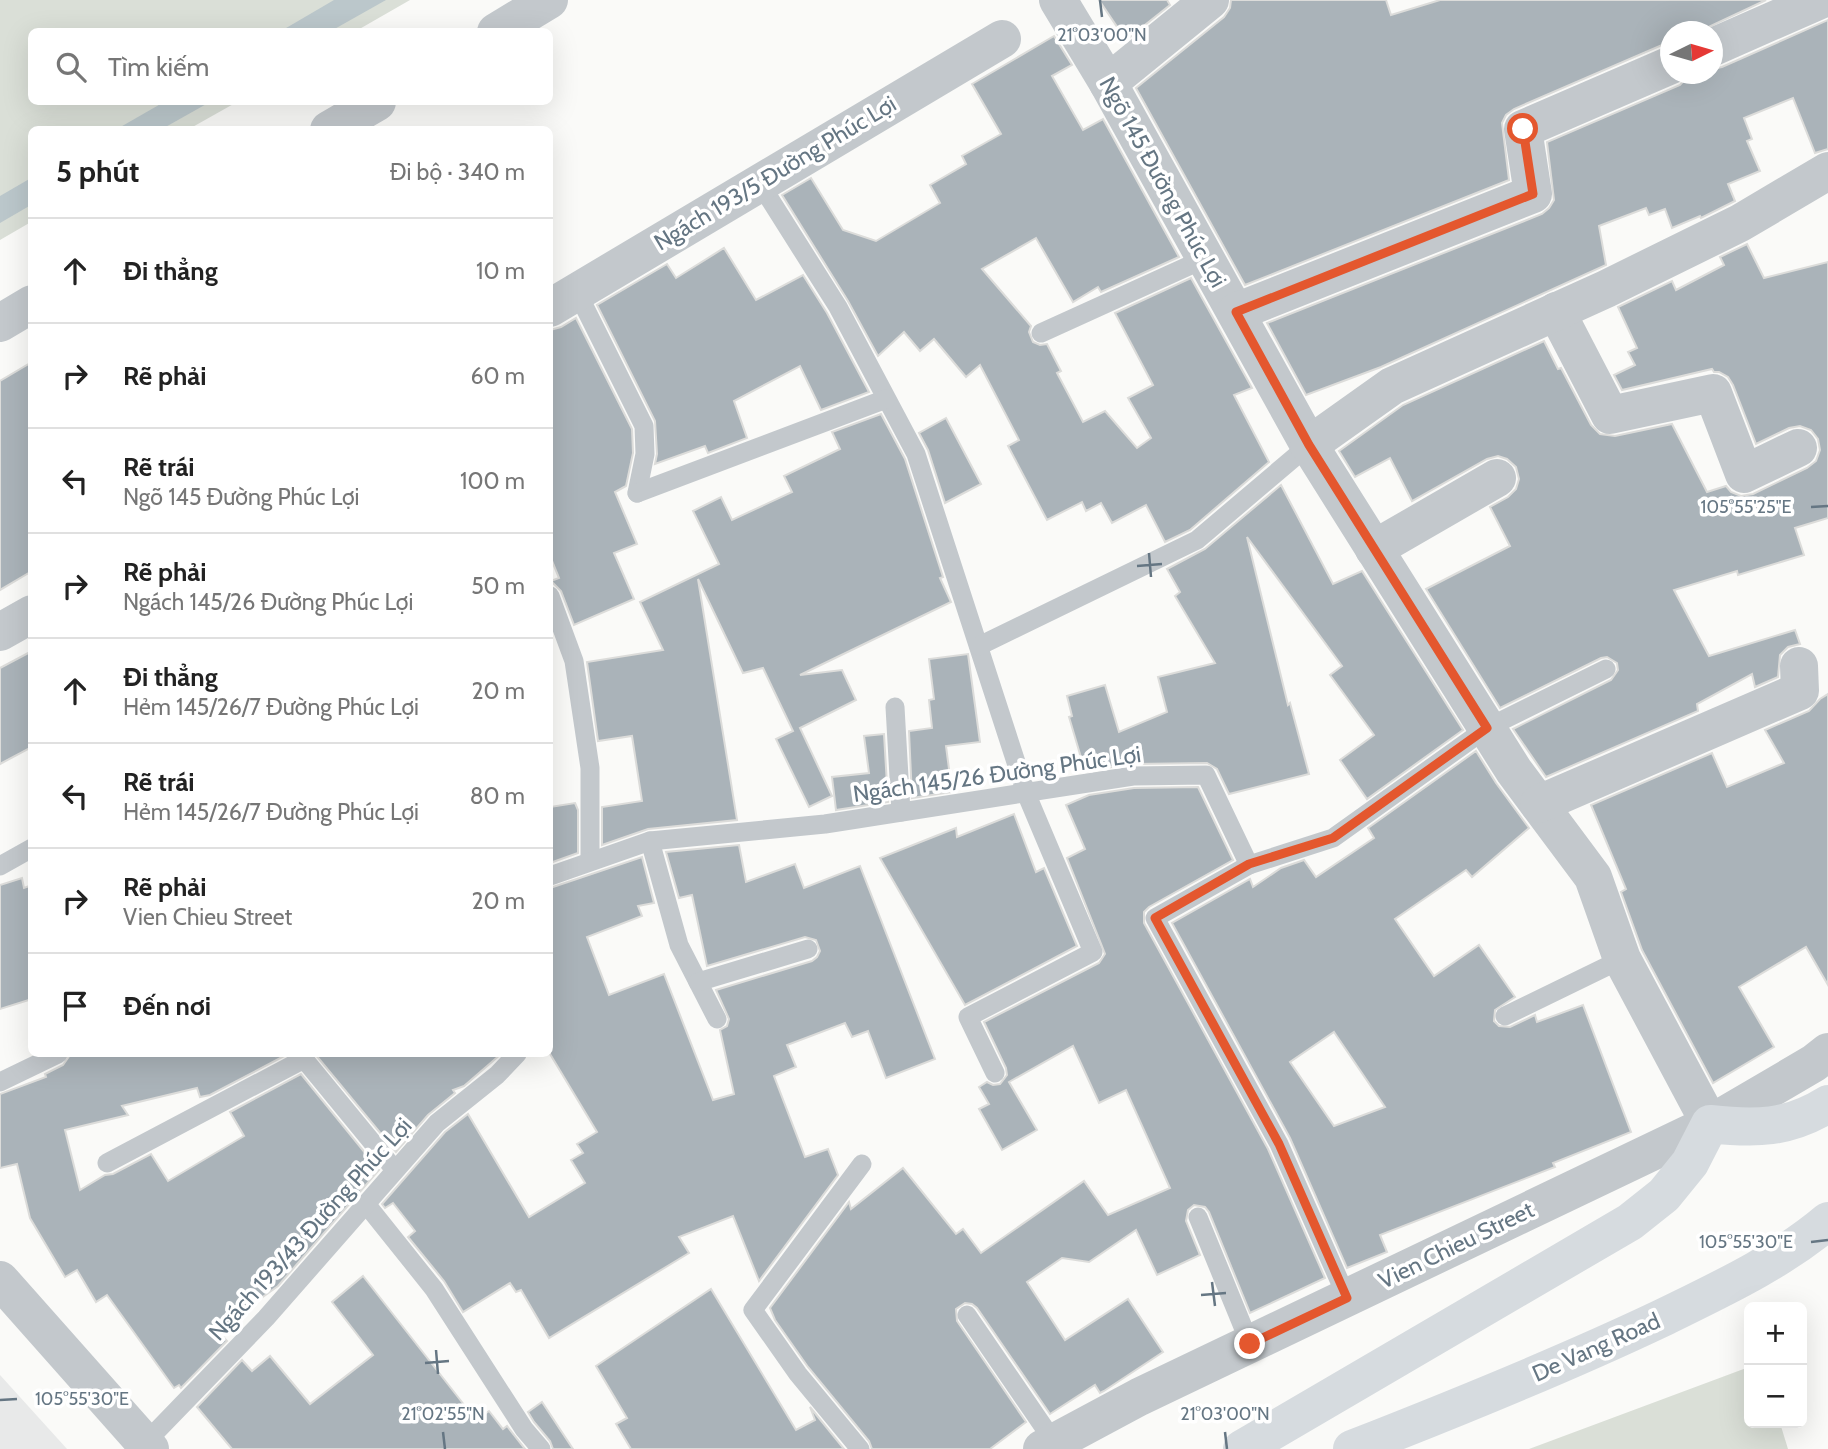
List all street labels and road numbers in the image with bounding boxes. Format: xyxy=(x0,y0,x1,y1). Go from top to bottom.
street label: Ngõ 145 Đường Phúc Lợi xyxy=(1093,72,1233,292)
street label: Ngách 193/5 Đường Phúc Lợi xyxy=(649,90,901,256)
street label: Ngách 145/26 Đường Phúc Lợi xyxy=(851,740,1143,808)
street label: Ngách 193/43 Đường Phúc Lợi xyxy=(203,1112,417,1346)
street label: Vien Chieu Street xyxy=(1374,1195,1538,1295)
street label: De Vang Road xyxy=(1528,1306,1664,1388)

